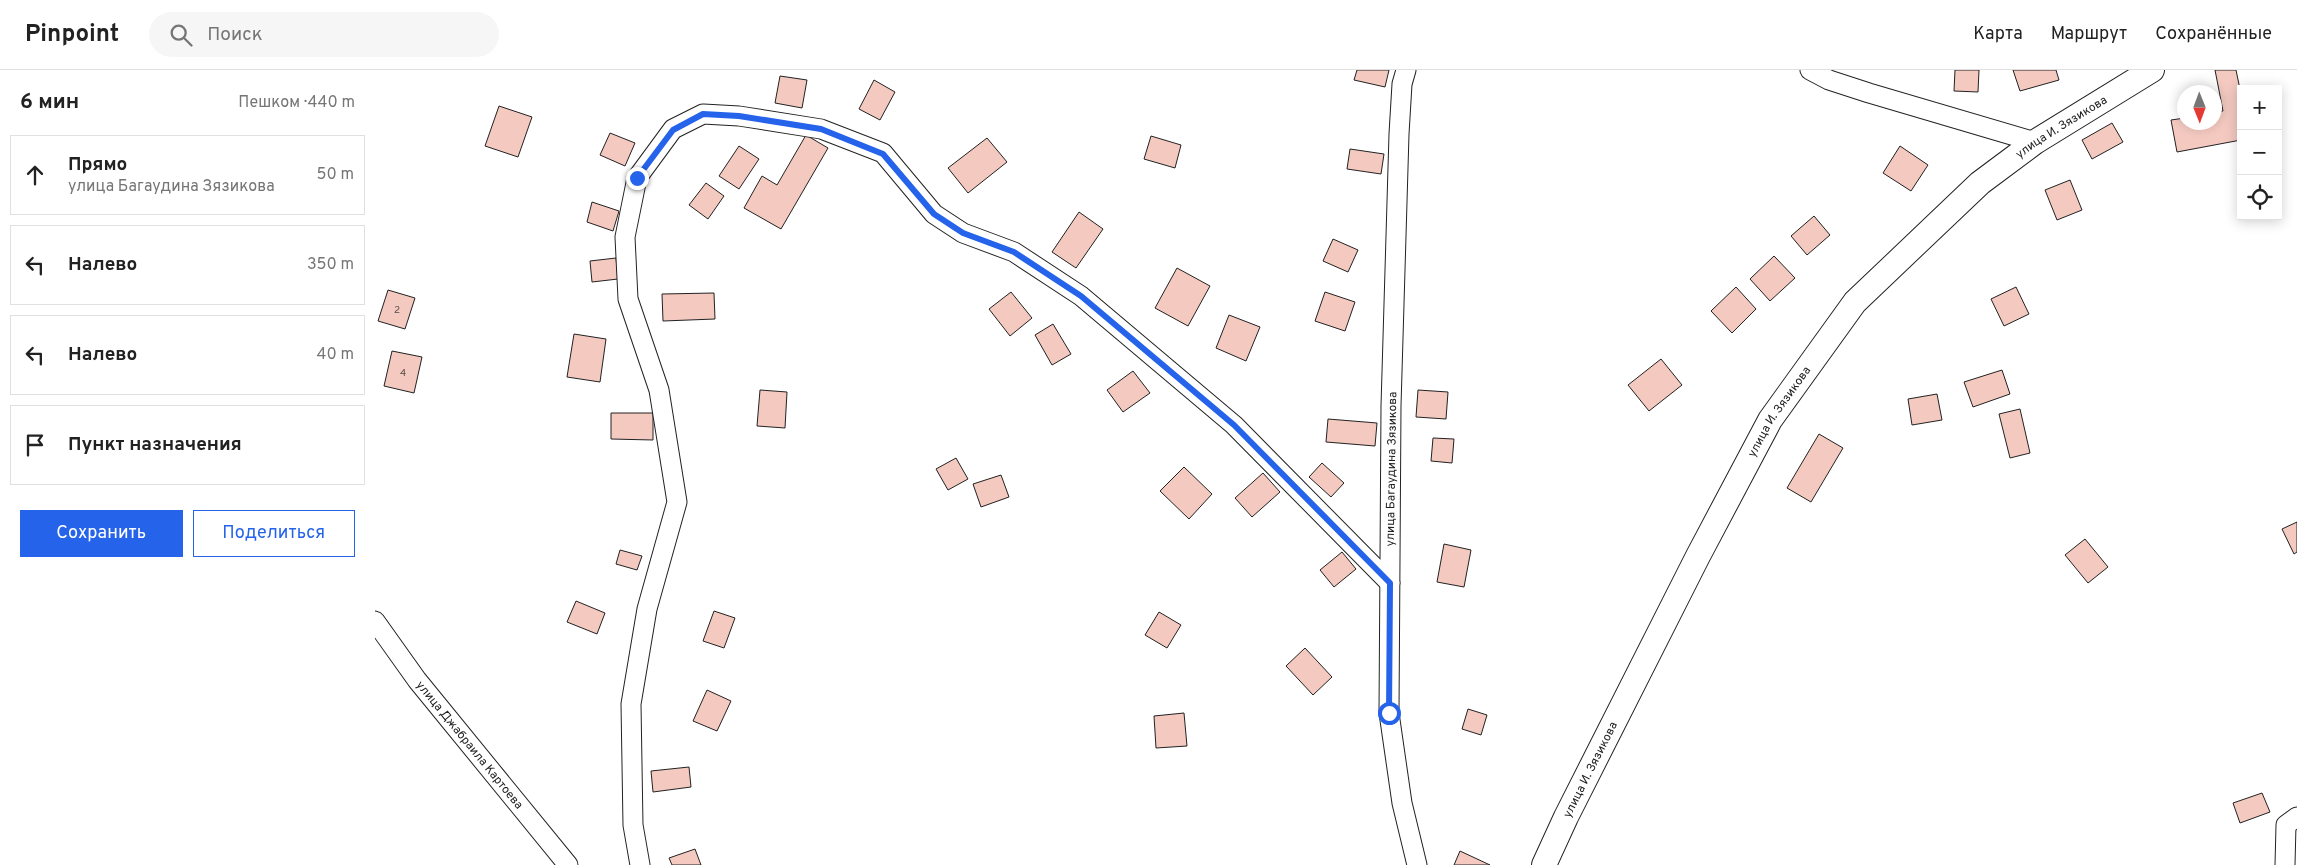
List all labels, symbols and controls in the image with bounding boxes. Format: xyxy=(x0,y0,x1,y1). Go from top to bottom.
search box xyxy=(149,12,499,57)
text: Pinpoint xyxy=(25,20,119,50)
icon: search xyxy=(167,21,195,49)
text: Поиск xyxy=(207,23,263,47)
text: Карта xyxy=(1973,23,2023,46)
text: Маршрут xyxy=(2051,23,2127,46)
text: Сохранённые xyxy=(2155,23,2272,46)
north arrow xyxy=(2177,85,2222,130)
map controls xyxy=(2237,85,2282,220)
button: + xyxy=(2237,85,2282,130)
text: 6 мин xyxy=(20,89,79,116)
text: Пешком · 440 m xyxy=(238,93,355,113)
street label: улица И. Зязикова xyxy=(2013,93,2110,163)
button: − xyxy=(2237,130,2282,175)
text: Прямо xyxy=(68,153,127,177)
icon: ahead xyxy=(21,161,49,189)
text: 50 m xyxy=(317,165,354,185)
route end xyxy=(626,167,649,190)
button: locate xyxy=(2237,175,2282,220)
text: улица Багаудина Зязикова xyxy=(68,177,275,197)
icon: left xyxy=(21,251,49,279)
text: Налево xyxy=(68,253,137,277)
text: 350 m xyxy=(307,255,354,275)
house number: 2 xyxy=(394,304,400,317)
icon: left xyxy=(21,341,49,369)
text: Налево xyxy=(68,343,137,367)
text: 40 m xyxy=(316,345,354,365)
street label: улица И. Зязикова xyxy=(1745,363,1815,460)
house number: 4 xyxy=(400,367,406,380)
street label: улица Багаудина Зязикова xyxy=(1383,391,1401,547)
icon: arrive xyxy=(21,431,49,459)
text: Пункт назначения xyxy=(68,433,242,457)
button: Сохранить xyxy=(20,510,183,557)
button: Поделиться xyxy=(193,510,355,557)
street label: улица Джабраила Картоева xyxy=(412,678,526,813)
route start xyxy=(1378,702,1401,725)
street label: улица И. Зязикова xyxy=(1560,719,1622,821)

